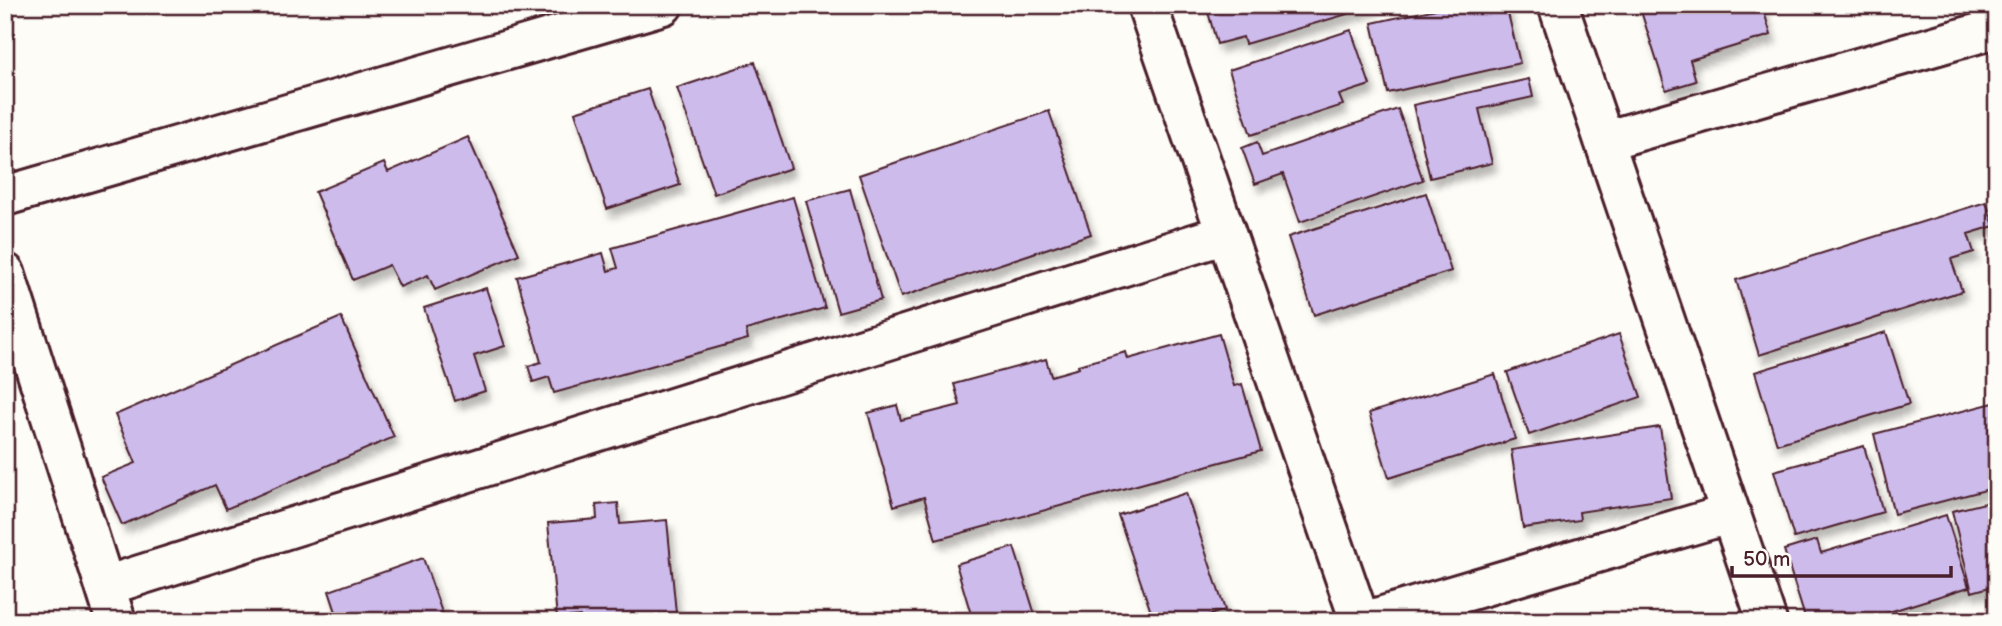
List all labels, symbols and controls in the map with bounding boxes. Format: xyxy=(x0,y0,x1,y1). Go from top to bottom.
scale bar xyxy=(1732,535,1951,579)
text: 50 m xyxy=(1743,547,1790,572)

